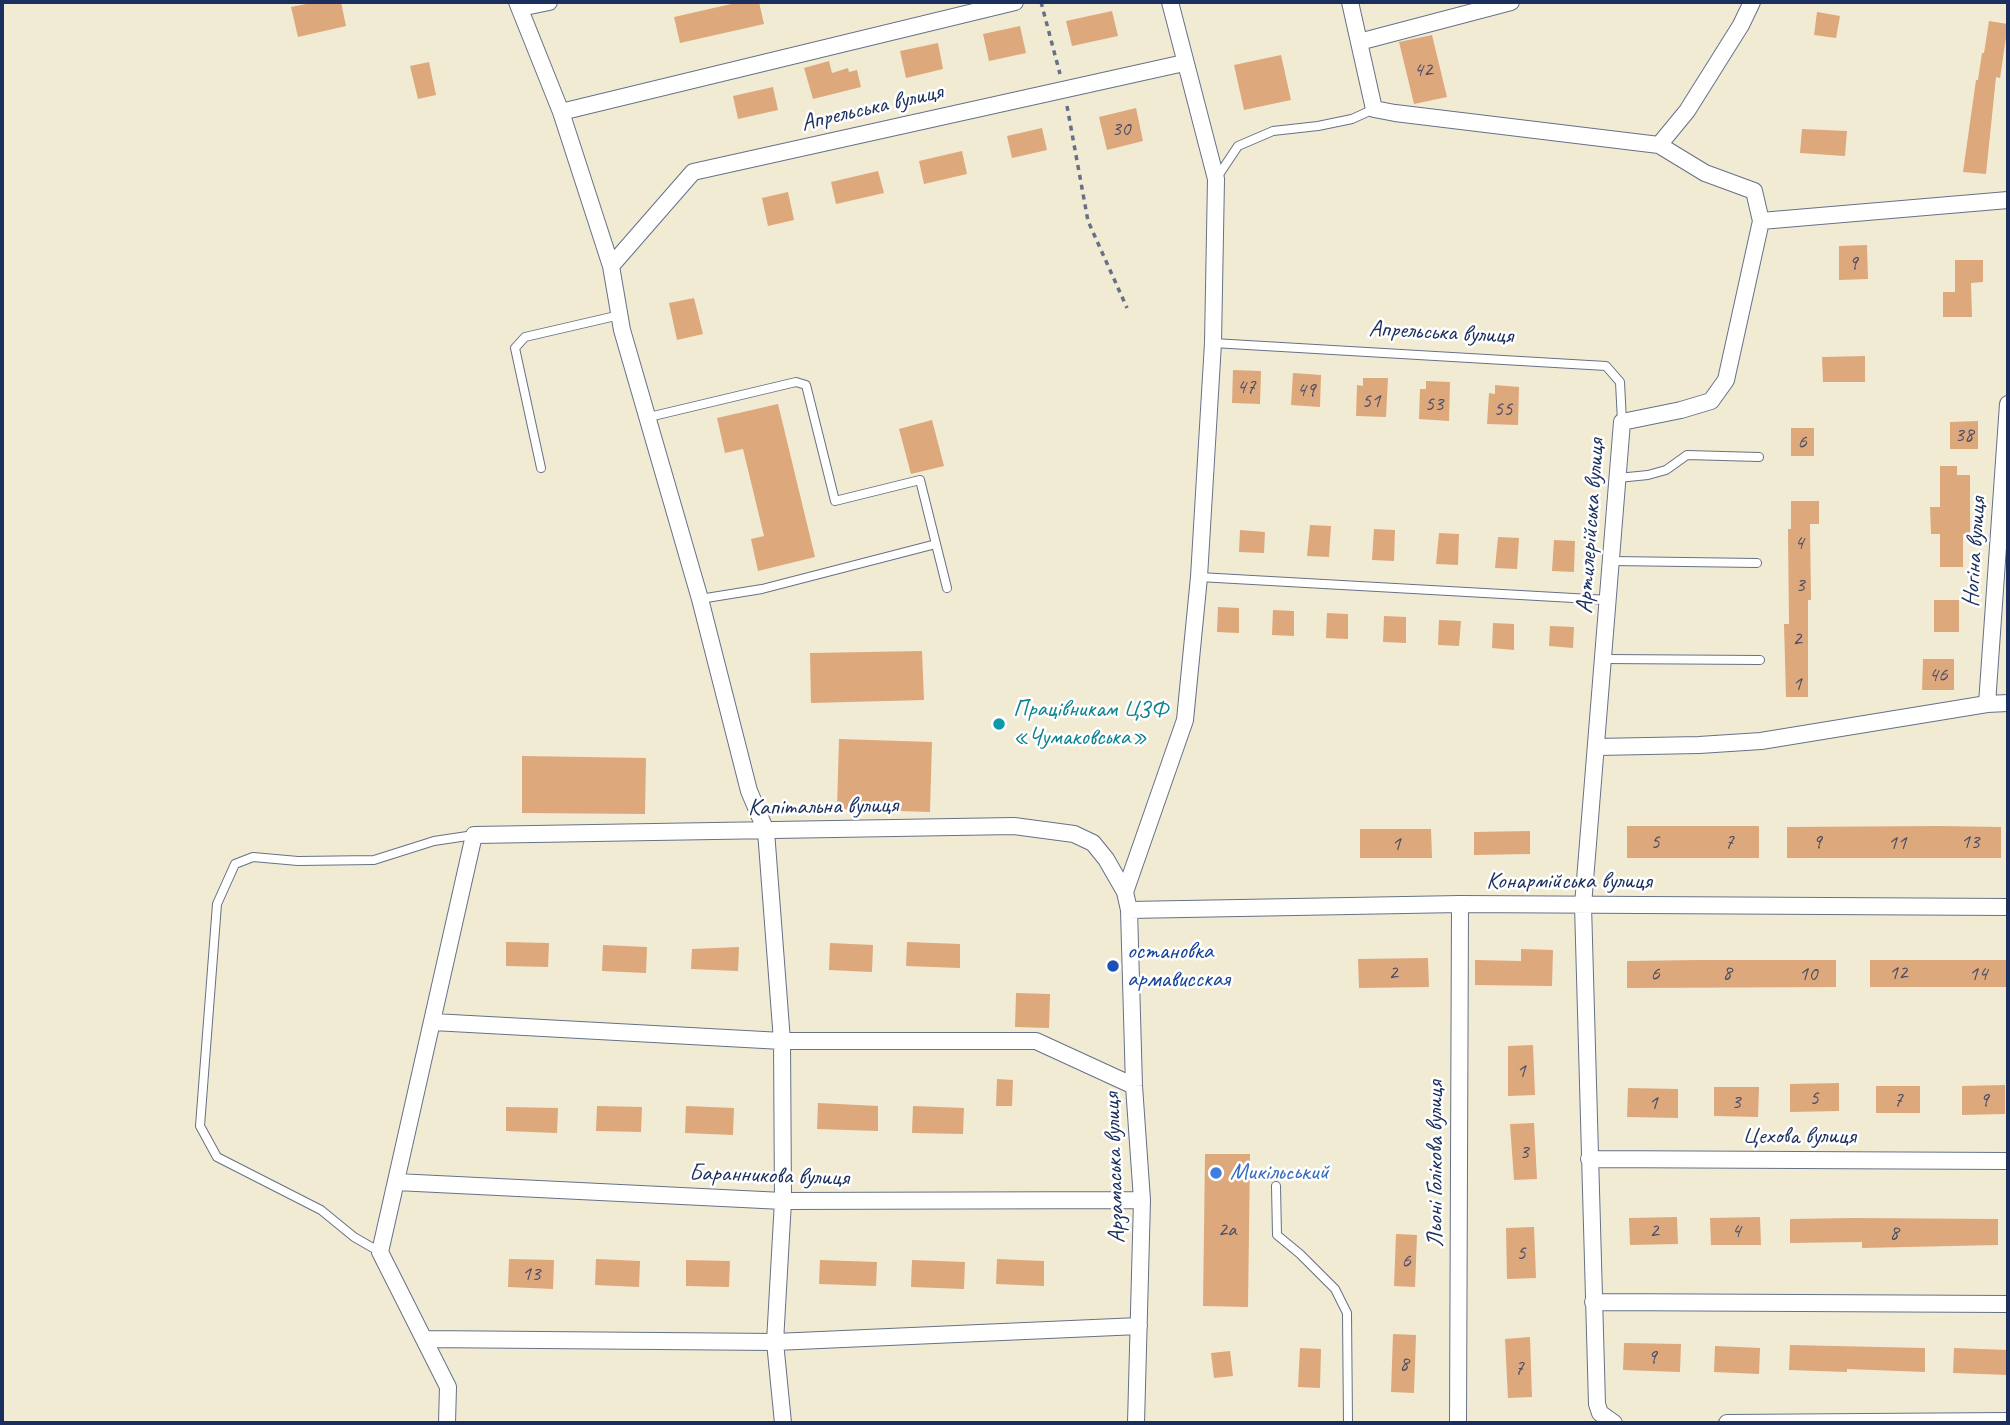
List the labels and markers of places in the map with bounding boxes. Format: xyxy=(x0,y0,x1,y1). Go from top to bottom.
place label: Працівникам ЦЗФ «Чумаковська» xyxy=(1013,696,1168,752)
marker: Працівникам ЦЗФ «Чумаковська» xyxy=(991,716,1007,732)
place label: остановка армависская xyxy=(1127,938,1230,994)
marker: остановка армависская xyxy=(1105,958,1121,974)
place label: Микільський xyxy=(1230,1159,1329,1187)
marker: Микільський xyxy=(1208,1165,1224,1181)

